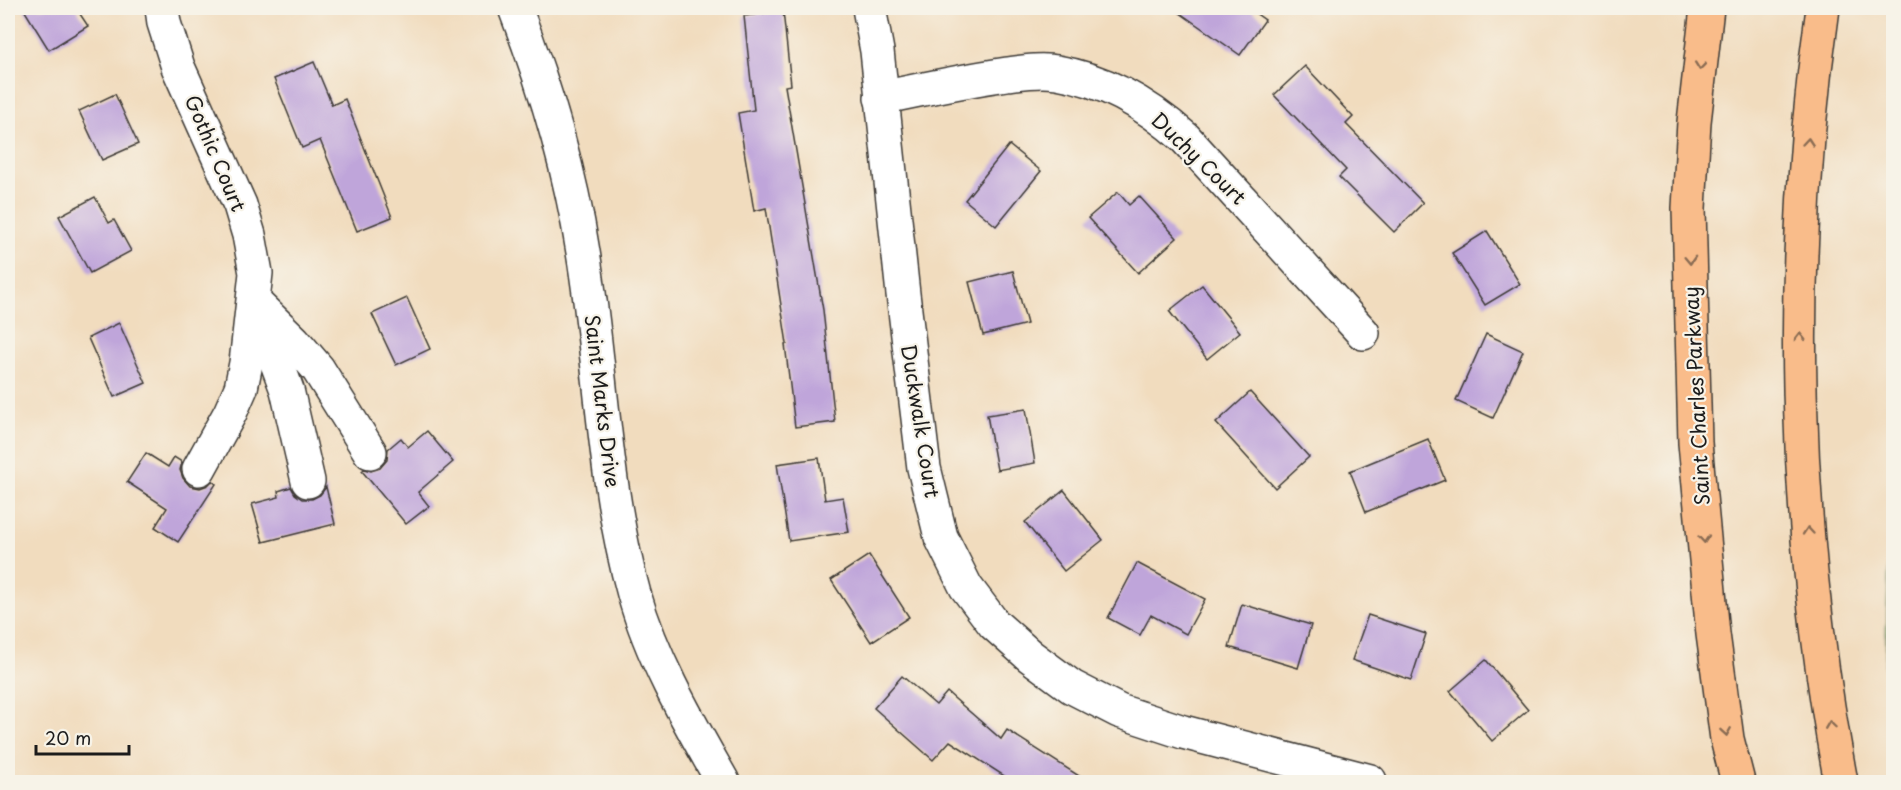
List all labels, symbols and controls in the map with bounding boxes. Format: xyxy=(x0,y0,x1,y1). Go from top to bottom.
one-way arrow xyxy=(1694,61,1707,70)
street label: Gothic Court xyxy=(178,90,254,216)
street label: Duchy Court xyxy=(1145,105,1253,211)
one-way arrow xyxy=(1801,137,1814,146)
one-way arrow xyxy=(1684,256,1697,265)
street label: Saint Charles Parkway xyxy=(1675,286,1717,506)
street label: Saint Marks Drive xyxy=(578,313,628,489)
one-way arrow xyxy=(1793,332,1806,341)
street label: Duckwalk Court xyxy=(894,342,948,500)
one-way arrow xyxy=(1802,527,1815,536)
one-way arrow xyxy=(1697,534,1710,543)
scale bar xyxy=(36,718,129,756)
one-way arrow xyxy=(1825,720,1837,730)
text: 20 m xyxy=(45,724,91,751)
one-way arrow xyxy=(1720,728,1732,737)

